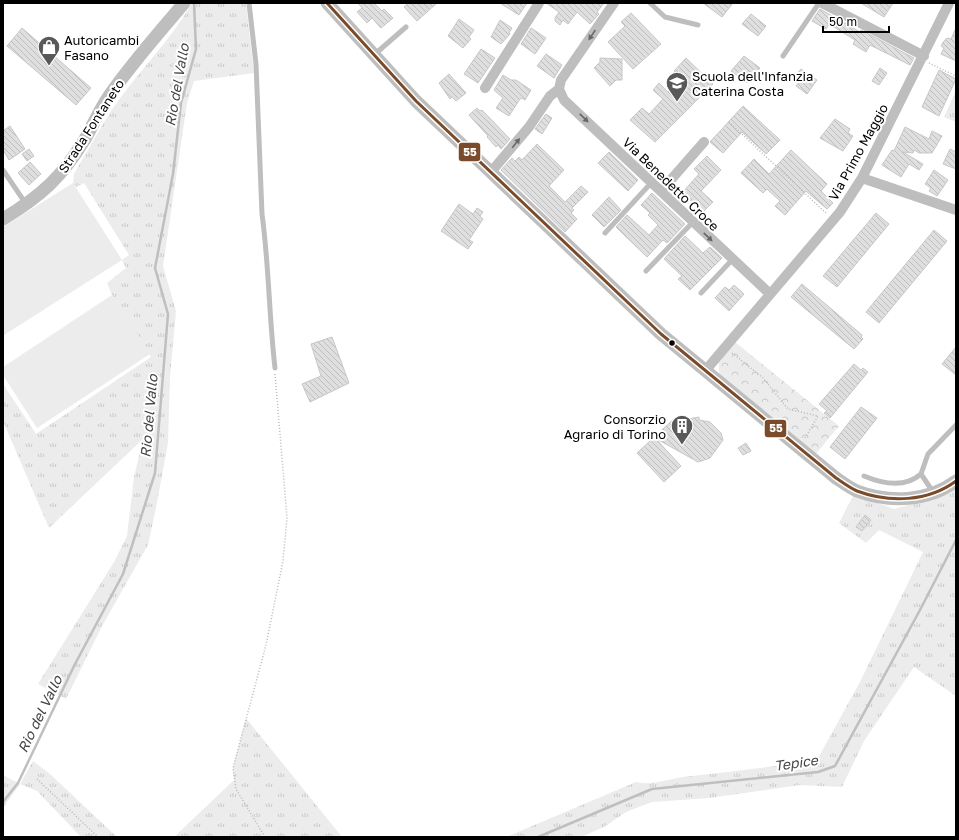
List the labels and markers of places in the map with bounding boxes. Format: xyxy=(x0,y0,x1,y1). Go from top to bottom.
place label: Autoricambi Fasano xyxy=(64,32,139,63)
shop icon: Autoricambi Fasano xyxy=(36,34,62,67)
place label: Scuola dell'Infanzia Caterina Costa xyxy=(692,68,813,99)
school or university icon: Scuola dell'Infanzia Caterina Costa xyxy=(664,70,690,103)
unlabelled marker xyxy=(667,338,677,348)
place label: Consorzio Agrario di Torino xyxy=(564,411,666,442)
building icon: Consorzio Agrario di Torino xyxy=(669,413,695,446)

